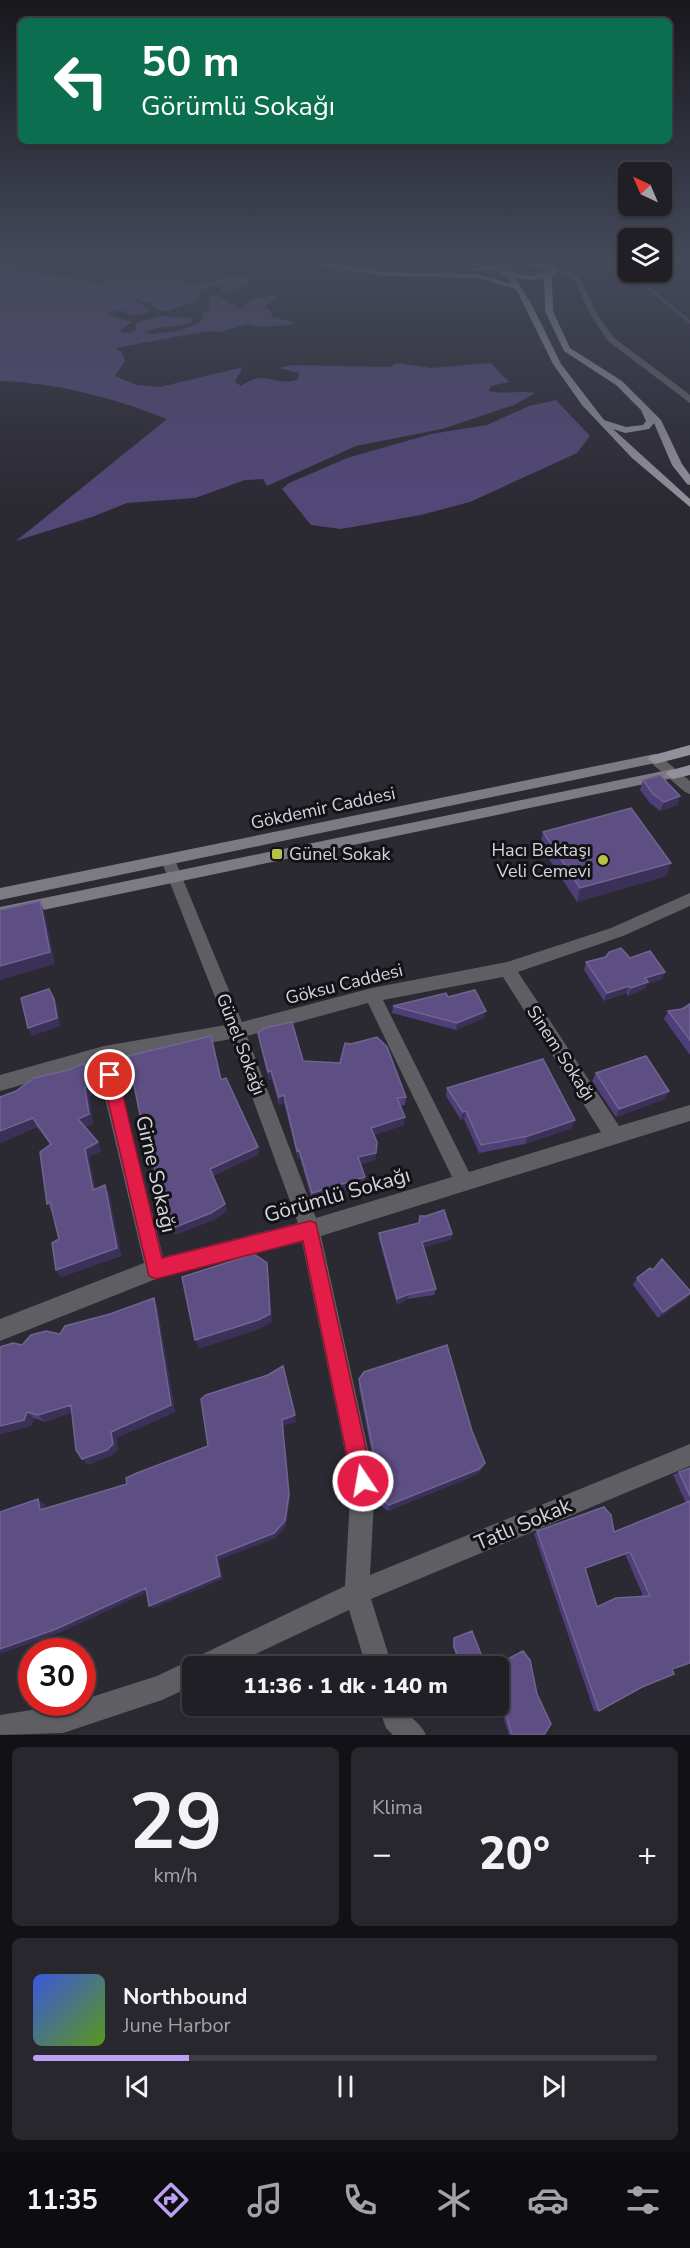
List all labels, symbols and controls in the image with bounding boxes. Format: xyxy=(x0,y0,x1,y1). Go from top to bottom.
text: 50 m xyxy=(141,34,240,91)
icon: left xyxy=(42,42,120,120)
text: Görümlü Sokağı xyxy=(141,88,335,125)
north arrow xyxy=(618,162,672,216)
map controls xyxy=(618,162,672,282)
button: layers xyxy=(618,228,672,282)
street label: Gökdemir Caddesi xyxy=(248,781,398,835)
place label: Hacı Bektaşı Veli Cemevi xyxy=(491,838,591,883)
place label: Günel Sokak xyxy=(289,842,391,866)
marker: Günel Sokak xyxy=(270,847,284,861)
marker: Hacı Bektaşı Veli Cemevi xyxy=(596,853,610,867)
street label: Göksu Caddesi xyxy=(283,958,405,1010)
street label: Günel Sokağı xyxy=(211,990,271,1098)
street label: Sinem Sokağı xyxy=(521,1001,601,1105)
pin xyxy=(84,1049,135,1100)
icon: arrive xyxy=(93,1058,126,1091)
street label: Girne Sokağı xyxy=(129,1113,183,1235)
street label: Görümlü Sokağı xyxy=(261,1161,413,1229)
position arrow xyxy=(331,1449,395,1513)
street label: Tatlı Sokak xyxy=(470,1491,576,1557)
speed limit sign: 30 xyxy=(18,1638,96,1716)
text: 11:36 · 1 dk · 140 m xyxy=(243,1671,448,1701)
text: 29 xyxy=(129,1769,222,1876)
text: Klima xyxy=(372,1794,423,1821)
text: 20° xyxy=(479,1824,550,1885)
text: − xyxy=(372,1832,392,1877)
text: + xyxy=(637,1832,657,1877)
text: km/h xyxy=(153,1862,198,1889)
text: Northbound xyxy=(123,1982,247,2012)
text: June Harbor xyxy=(123,2012,231,2039)
icon: previous xyxy=(121,2070,154,2103)
icon: pause xyxy=(329,2070,362,2103)
icon: next xyxy=(537,2070,570,2103)
icon: directions xyxy=(150,2179,192,2221)
icon: music xyxy=(244,2179,286,2221)
icon: phone xyxy=(339,2179,381,2221)
icon: climate xyxy=(433,2179,475,2221)
icon: car xyxy=(527,2179,569,2221)
icon: filters xyxy=(622,2179,664,2221)
text: 11:35 xyxy=(26,2182,98,2219)

